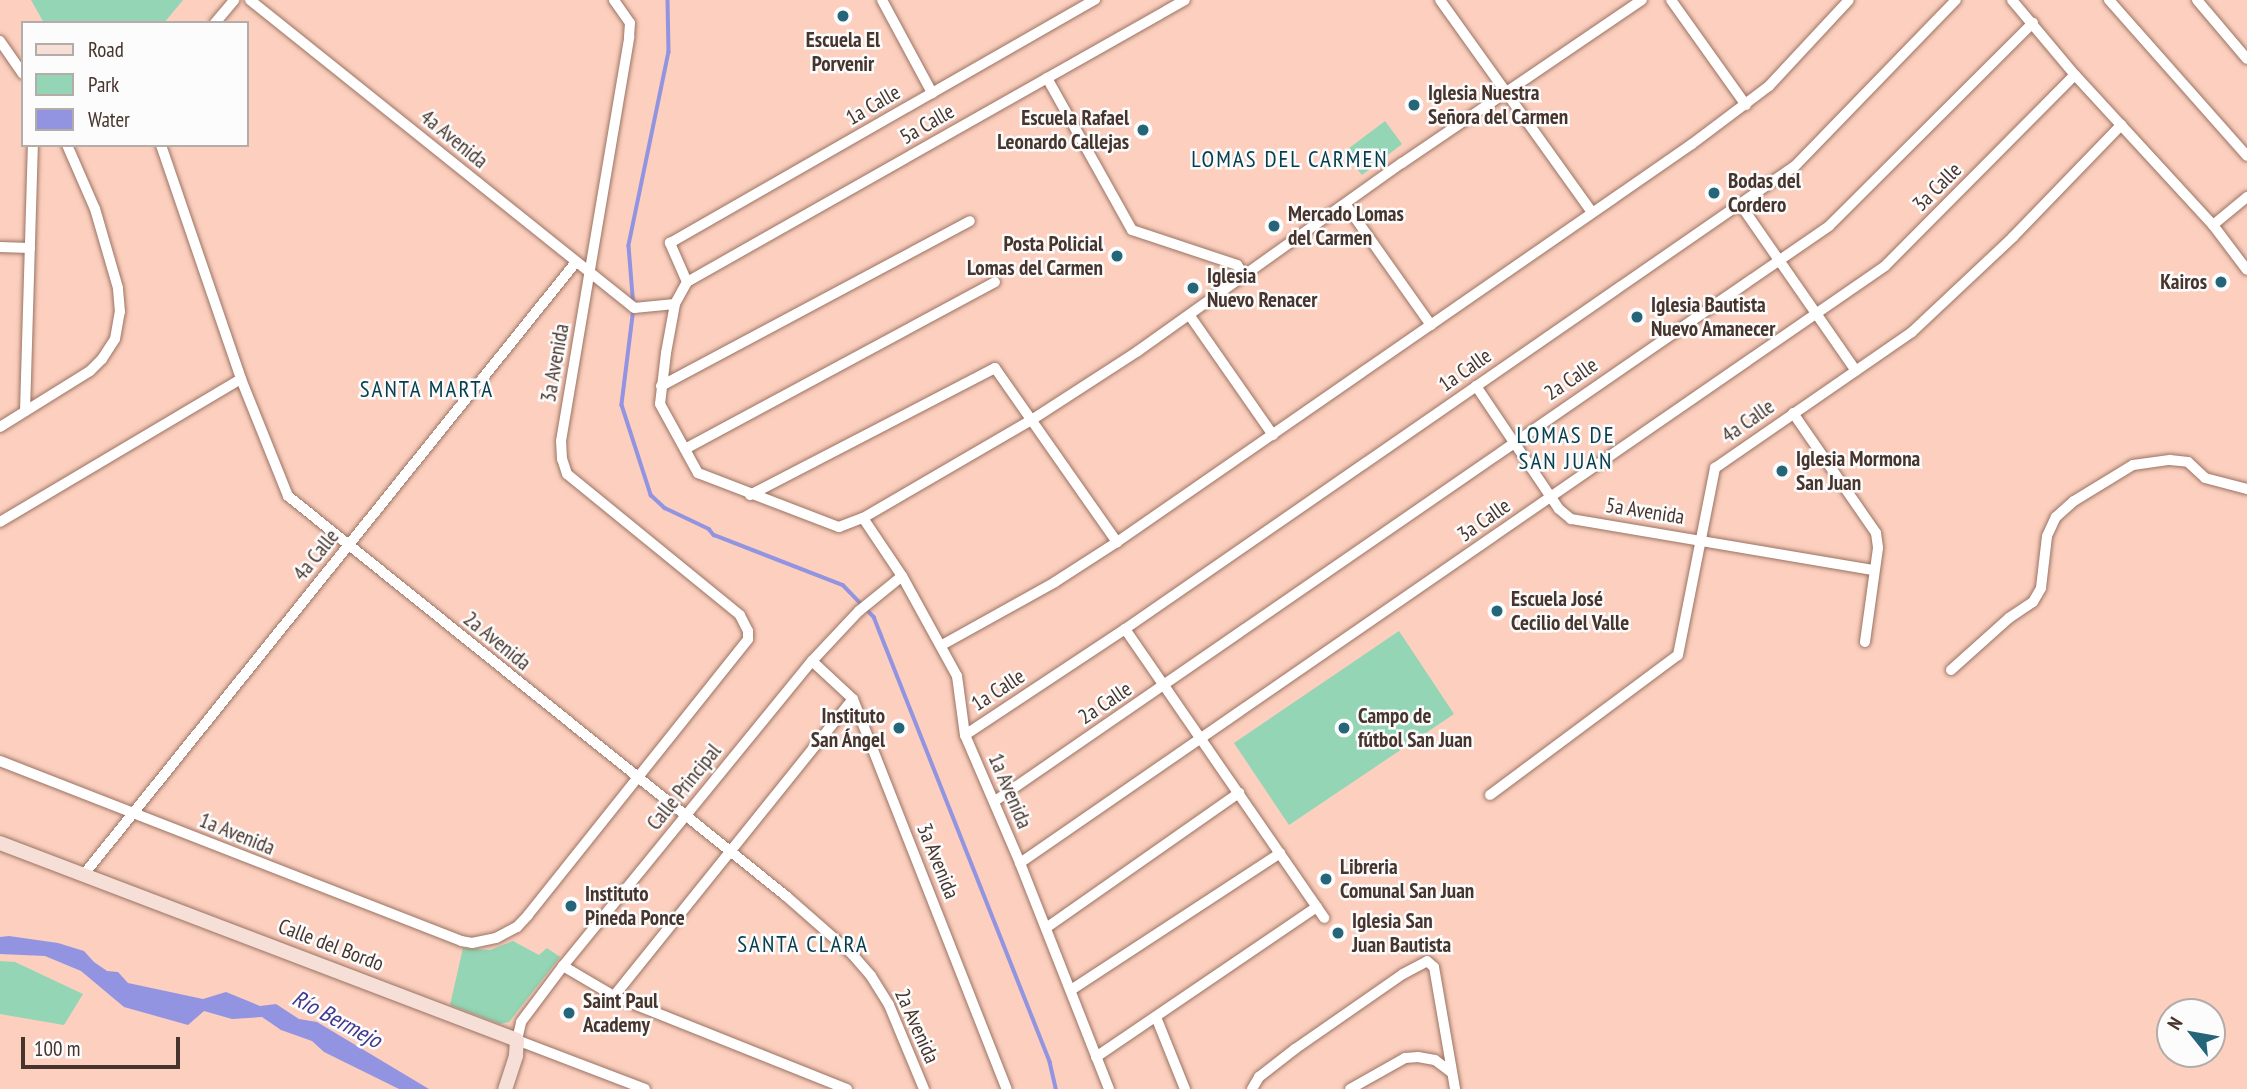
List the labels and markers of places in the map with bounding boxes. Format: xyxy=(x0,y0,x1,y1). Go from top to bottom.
marker: Escuela El Porvenir xyxy=(835,8,851,24)
place label: Escuela El Porvenir xyxy=(806,27,880,77)
place label: Iglesia Nuestra Señora del Carmen xyxy=(1428,80,1568,130)
marker: Iglesia Nuestra Señora del Carmen xyxy=(1406,97,1422,113)
place label: Escuela Rafael Leonardo Callejas xyxy=(997,105,1129,155)
marker: Escuela Rafael Leonardo Callejas xyxy=(1135,122,1151,138)
place label: Bodas del Cordero xyxy=(1728,168,1801,218)
marker: Bodas del Cordero xyxy=(1706,185,1722,201)
place label: Mercado Lomas del Carmen xyxy=(1288,201,1404,251)
marker: Mercado Lomas del Carmen xyxy=(1266,218,1282,234)
place label: Posta Policial Lomas del Carmen xyxy=(967,231,1103,281)
marker: Posta Policial Lomas del Carmen xyxy=(1109,248,1125,264)
place label: Iglesia Nuevo Renacer xyxy=(1207,263,1317,313)
place label: Kairos xyxy=(2160,269,2207,295)
marker: Kairos xyxy=(2213,274,2229,290)
marker: Iglesia Nuevo Renacer xyxy=(1185,280,1201,296)
place label: Iglesia Bautista Nuevo Amanecer xyxy=(1651,292,1776,342)
marker: Iglesia Bautista Nuevo Amanecer xyxy=(1629,309,1645,325)
place label: Iglesia Mormona San Juan xyxy=(1796,446,1920,496)
marker: Iglesia Mormona San Juan xyxy=(1774,463,1790,479)
place label: Escuela José Cecilio del Valle xyxy=(1511,586,1630,636)
marker: Escuela José Cecilio del Valle xyxy=(1489,603,1505,619)
place label: Instituto San Ángel xyxy=(810,703,885,753)
place label: Campo de fútbol San Juan xyxy=(1358,703,1472,753)
marker: Instituto San Ángel xyxy=(891,720,907,736)
marker: Campo de fútbol San Juan xyxy=(1336,720,1352,736)
place label: Libreria Comunal San Juan xyxy=(1340,854,1474,904)
marker: Libreria Comunal San Juan xyxy=(1318,871,1334,887)
place label: Instituto Pineda Ponce xyxy=(585,881,685,931)
marker: Instituto Pineda Ponce xyxy=(563,898,579,914)
place label: Iglesia San Juan Bautista xyxy=(1352,908,1451,958)
marker: Iglesia San Juan Bautista xyxy=(1330,925,1346,941)
place label: Saint Paul Academy xyxy=(583,988,658,1038)
marker: Saint Paul Academy xyxy=(561,1005,577,1021)

